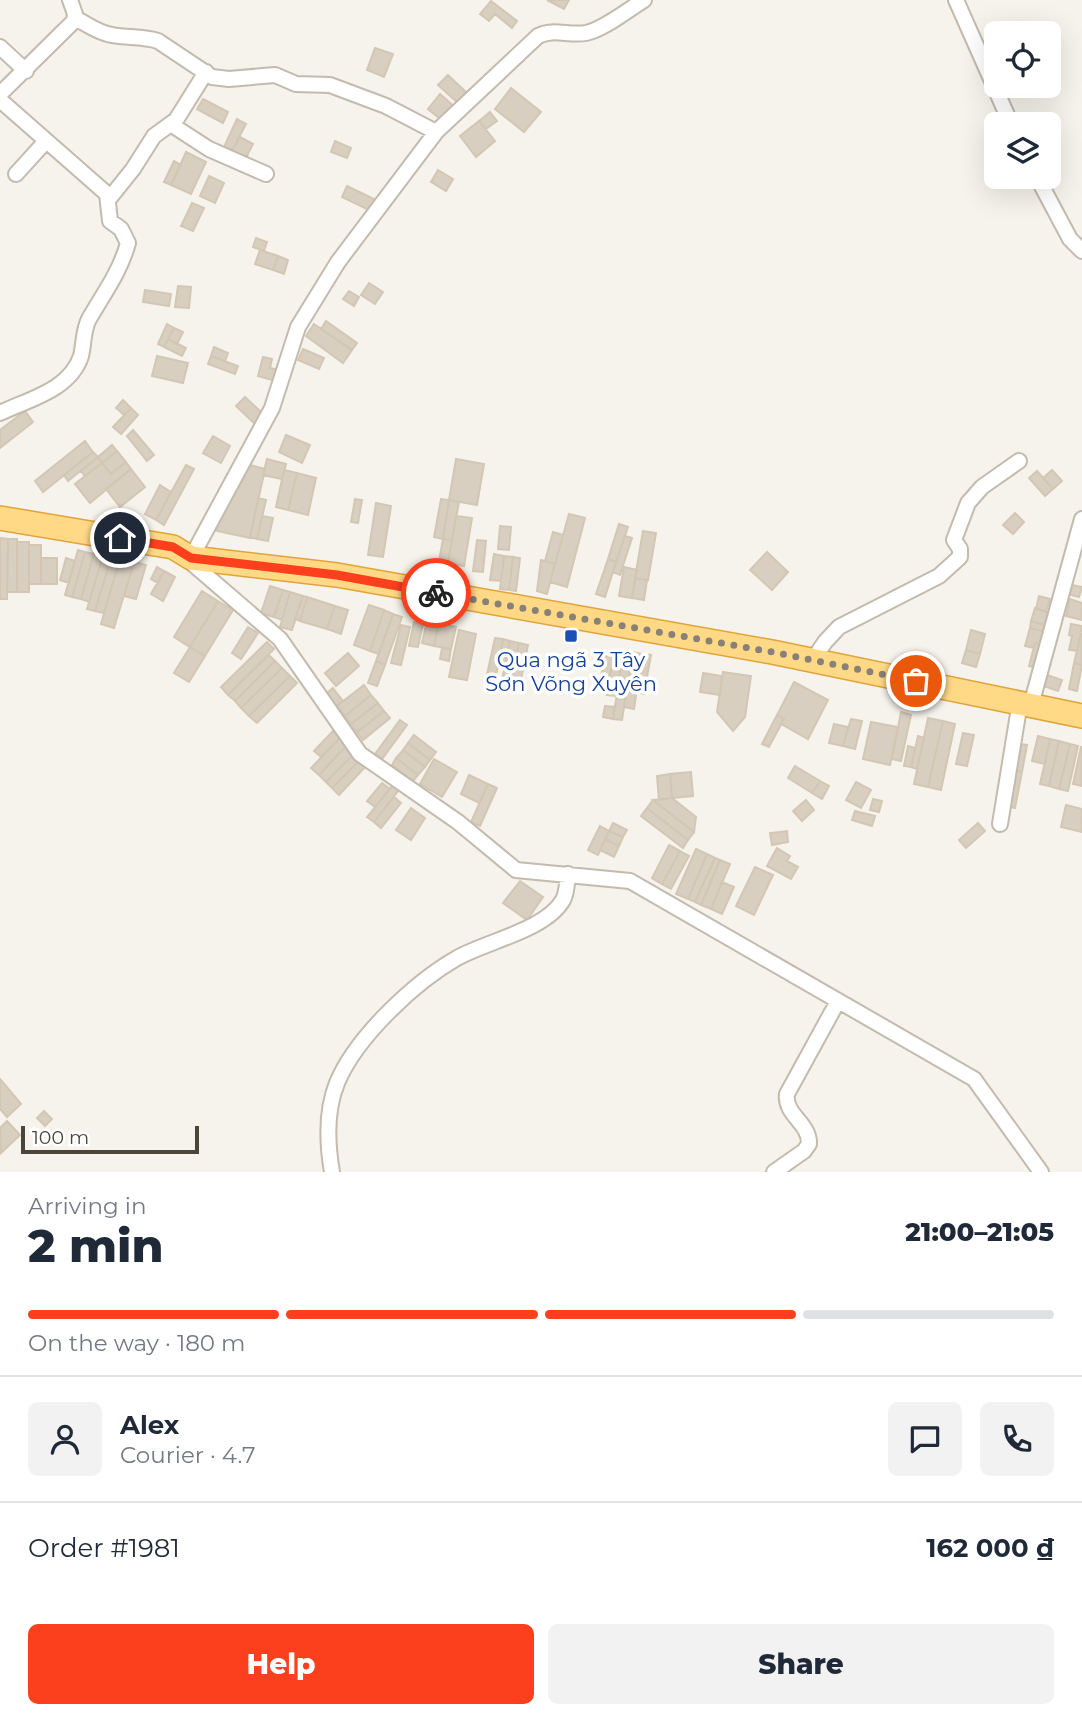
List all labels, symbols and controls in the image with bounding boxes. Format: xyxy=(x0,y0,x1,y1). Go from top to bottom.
map controls xyxy=(984,21,1061,189)
button: locate xyxy=(984,21,1061,98)
button: layers xyxy=(984,112,1061,189)
pin xyxy=(90,508,150,568)
icon: home xyxy=(101,519,139,557)
courier xyxy=(401,558,471,628)
icon: bike xyxy=(417,574,455,612)
marker: Qua ngã 3 Tây Sơn Võng Xuyên xyxy=(563,628,579,644)
place label: Qua ngã 3 Tây Sơn Võng Xuyên xyxy=(485,647,657,696)
pin xyxy=(886,651,946,711)
icon: bag xyxy=(897,662,935,700)
scale bar xyxy=(21,1123,200,1155)
text: 100 m xyxy=(32,1126,89,1149)
text: Arriving in xyxy=(28,1192,147,1220)
text: 21:00–21:05 xyxy=(905,1216,1054,1248)
text: 2 min xyxy=(28,1217,163,1274)
text: On the way · 180 m xyxy=(28,1329,246,1357)
button: person xyxy=(28,1402,102,1476)
button: chat xyxy=(888,1402,962,1476)
button: phone xyxy=(980,1402,1054,1476)
text: Alex xyxy=(120,1409,179,1441)
text: Courier · 4.7 xyxy=(120,1441,256,1469)
text: Order #1981 xyxy=(28,1532,180,1564)
text: 162 000 ₫ xyxy=(926,1532,1054,1564)
button: Help xyxy=(28,1624,534,1704)
button: Share xyxy=(548,1624,1054,1704)

